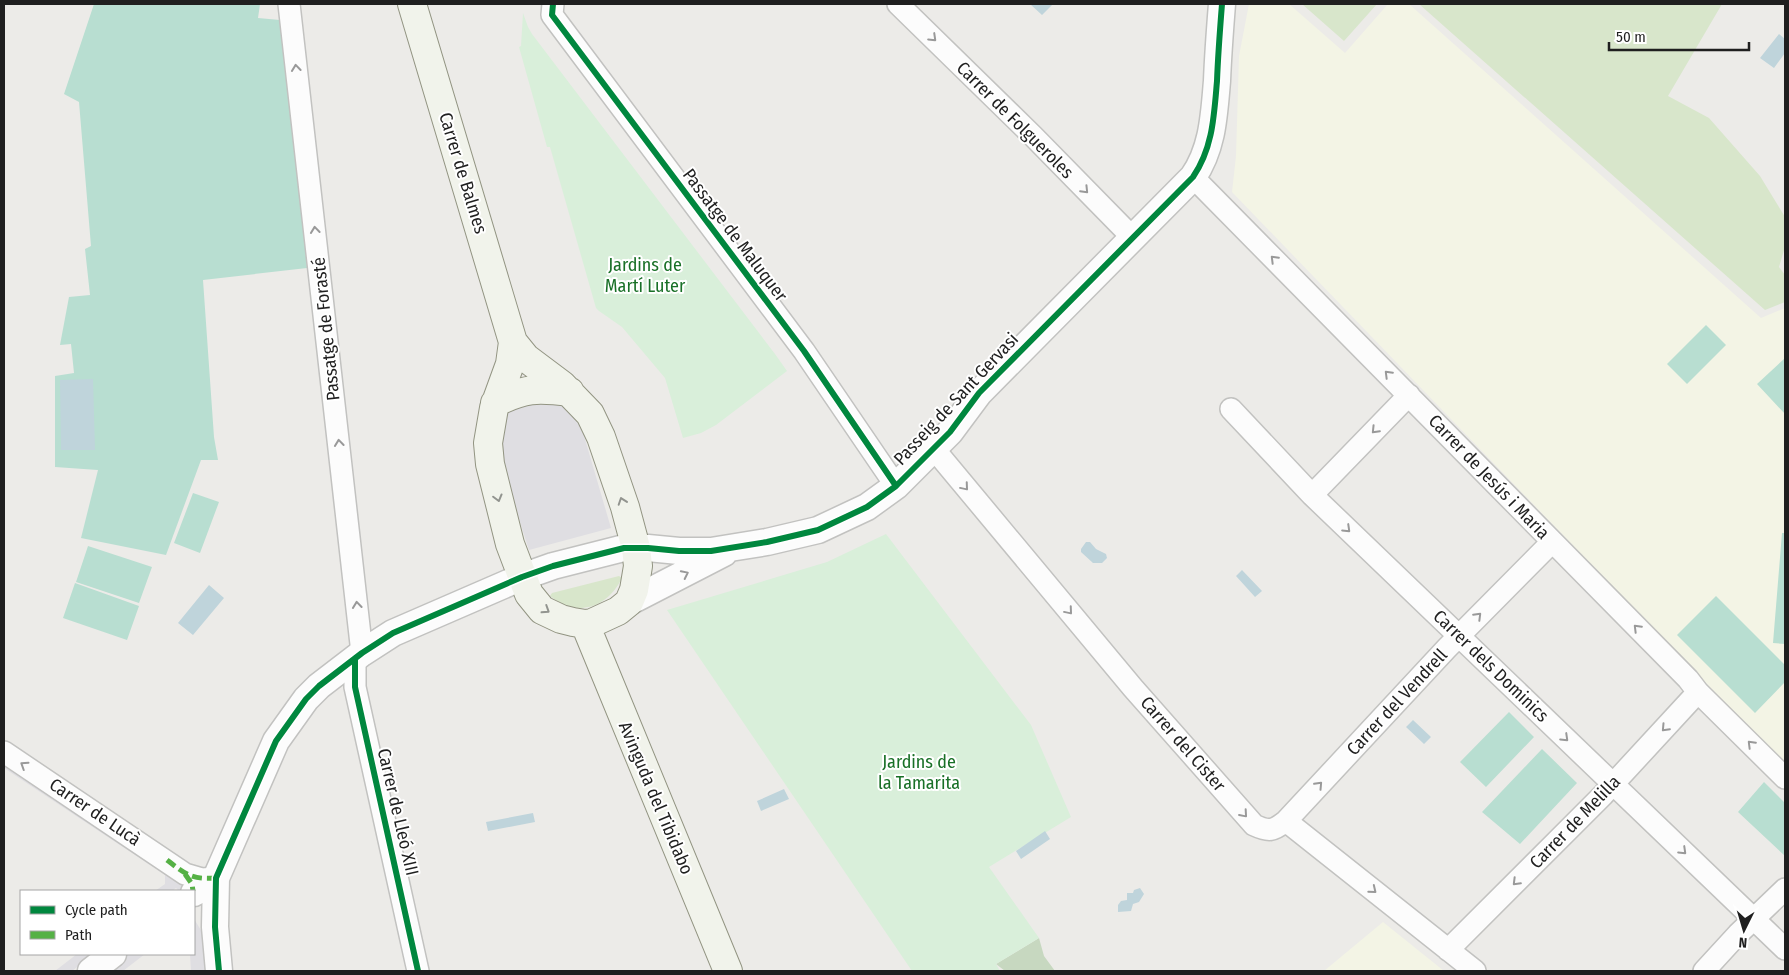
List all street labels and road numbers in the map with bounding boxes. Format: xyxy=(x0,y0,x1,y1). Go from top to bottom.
street label: Carrer de Folgueroles xyxy=(952,57,1078,183)
street label: Carrer de Balmes xyxy=(434,110,492,237)
street label: Passatge de Maluquer xyxy=(678,164,793,306)
street label: Passatge de Forasté xyxy=(308,256,344,402)
street label: Passeig de Sant Gervasi xyxy=(889,328,1023,470)
street label: Carrer de Jesús i Maria xyxy=(1424,410,1554,544)
street label: Carrer dels Dominics xyxy=(1429,605,1554,727)
street label: Carrer del Vendrell xyxy=(1342,644,1452,760)
street label: Carrer del Cister xyxy=(1136,692,1231,797)
street label: Avinguda del Tibidabo xyxy=(614,718,698,878)
street label: Carrer de Lleó XIII xyxy=(373,746,423,878)
street label: Carrer de Melilla xyxy=(1525,771,1625,873)
street label: Carrer de Lucà xyxy=(45,773,145,851)

